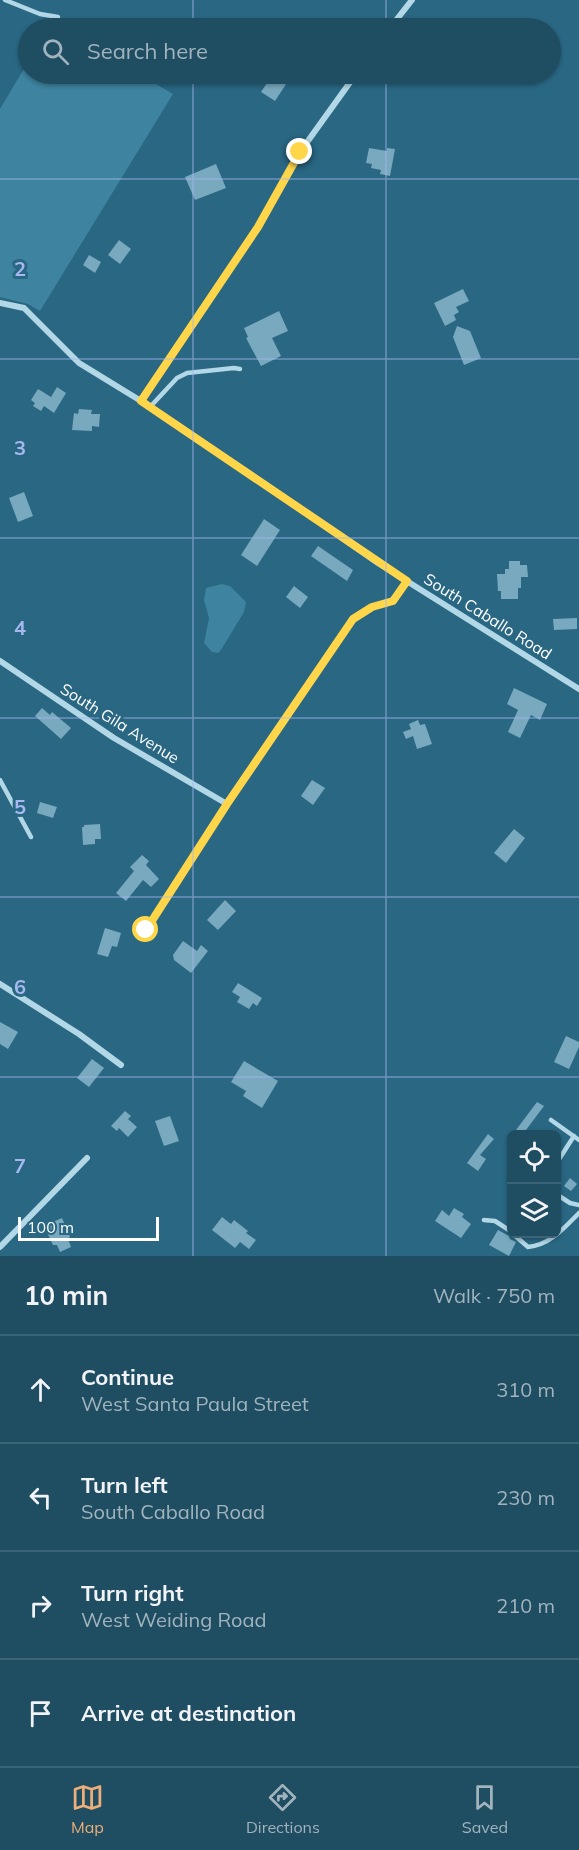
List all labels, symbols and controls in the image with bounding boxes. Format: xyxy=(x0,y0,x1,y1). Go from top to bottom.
search box xyxy=(18,18,561,84)
icon: search xyxy=(39,35,72,68)
text: Search here xyxy=(87,37,208,65)
route end xyxy=(286,138,312,164)
text: 2 xyxy=(14,256,26,281)
text: 3 xyxy=(14,435,26,460)
street label: South Caballo Road xyxy=(420,569,556,663)
text: 4 xyxy=(14,615,26,640)
street label: South Gila Avenue xyxy=(57,678,183,768)
text: 5 xyxy=(14,794,26,819)
route start xyxy=(132,916,158,942)
text: 6 xyxy=(14,974,26,999)
map controls xyxy=(507,1130,561,1238)
button: locate xyxy=(507,1130,561,1184)
text: 7 xyxy=(14,1153,26,1178)
button: layers xyxy=(507,1184,561,1238)
scale bar xyxy=(18,1214,159,1242)
text: 100 m xyxy=(27,1217,74,1237)
text: 10 min xyxy=(24,1279,108,1312)
text: Walk · 750 m xyxy=(433,1283,555,1308)
text: Continue xyxy=(81,1363,174,1391)
icon: ahead xyxy=(24,1373,57,1406)
text: 310 m xyxy=(496,1377,555,1402)
text: West Santa Paula Street xyxy=(81,1391,309,1416)
text: Turn left xyxy=(81,1471,168,1499)
icon: left xyxy=(24,1481,57,1514)
text: 230 m xyxy=(496,1485,555,1510)
text: South Caballo Road xyxy=(81,1499,265,1524)
text: Turn right xyxy=(81,1579,184,1607)
icon: right xyxy=(24,1589,57,1622)
text: 210 m xyxy=(496,1593,555,1618)
text: West Weiding Road xyxy=(81,1607,266,1632)
icon: arrive xyxy=(24,1697,57,1730)
text: Arrive at destination xyxy=(81,1699,296,1727)
tab: Map xyxy=(71,1781,104,1837)
tab: Directions xyxy=(246,1781,320,1837)
tab: Saved xyxy=(462,1781,508,1837)

